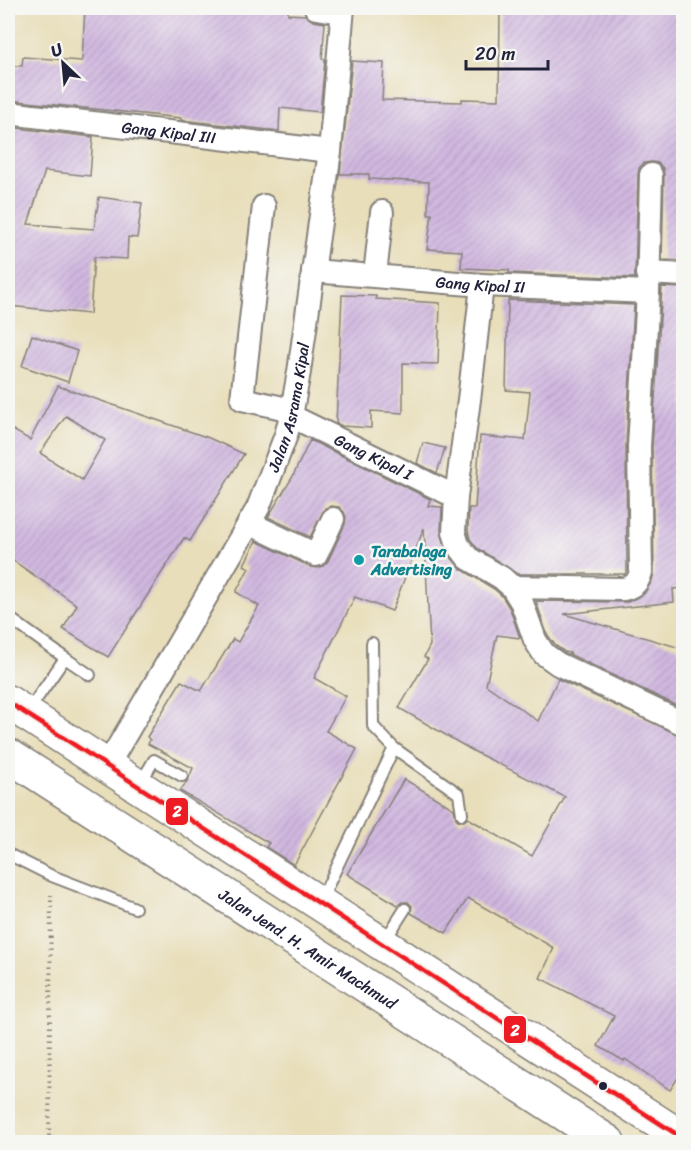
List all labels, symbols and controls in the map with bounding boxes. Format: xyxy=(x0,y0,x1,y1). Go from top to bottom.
north arrow xyxy=(33,33,93,93)
scale bar xyxy=(466,33,548,71)
text: U xyxy=(46,34,69,65)
text: 20 m xyxy=(475,38,515,70)
street label: Gang Kipal III xyxy=(120,113,218,152)
street label: Gang Kipal II xyxy=(435,267,526,302)
street label: Jalan Asrama Kipal xyxy=(259,340,318,477)
street label: Gang Kipal I xyxy=(329,425,419,489)
place label: Tarabalaga Advertising xyxy=(370,537,453,584)
marker: Tarabalaga Advertising xyxy=(352,553,366,567)
line badge: 2 xyxy=(165,797,189,826)
text: 2 xyxy=(171,797,182,826)
street label: Jalan Jend. H. Amir Machmud xyxy=(212,880,404,1018)
line badge: 2 xyxy=(503,1015,527,1044)
text: 2 xyxy=(509,1016,520,1045)
unlabelled marker xyxy=(597,1080,609,1092)

